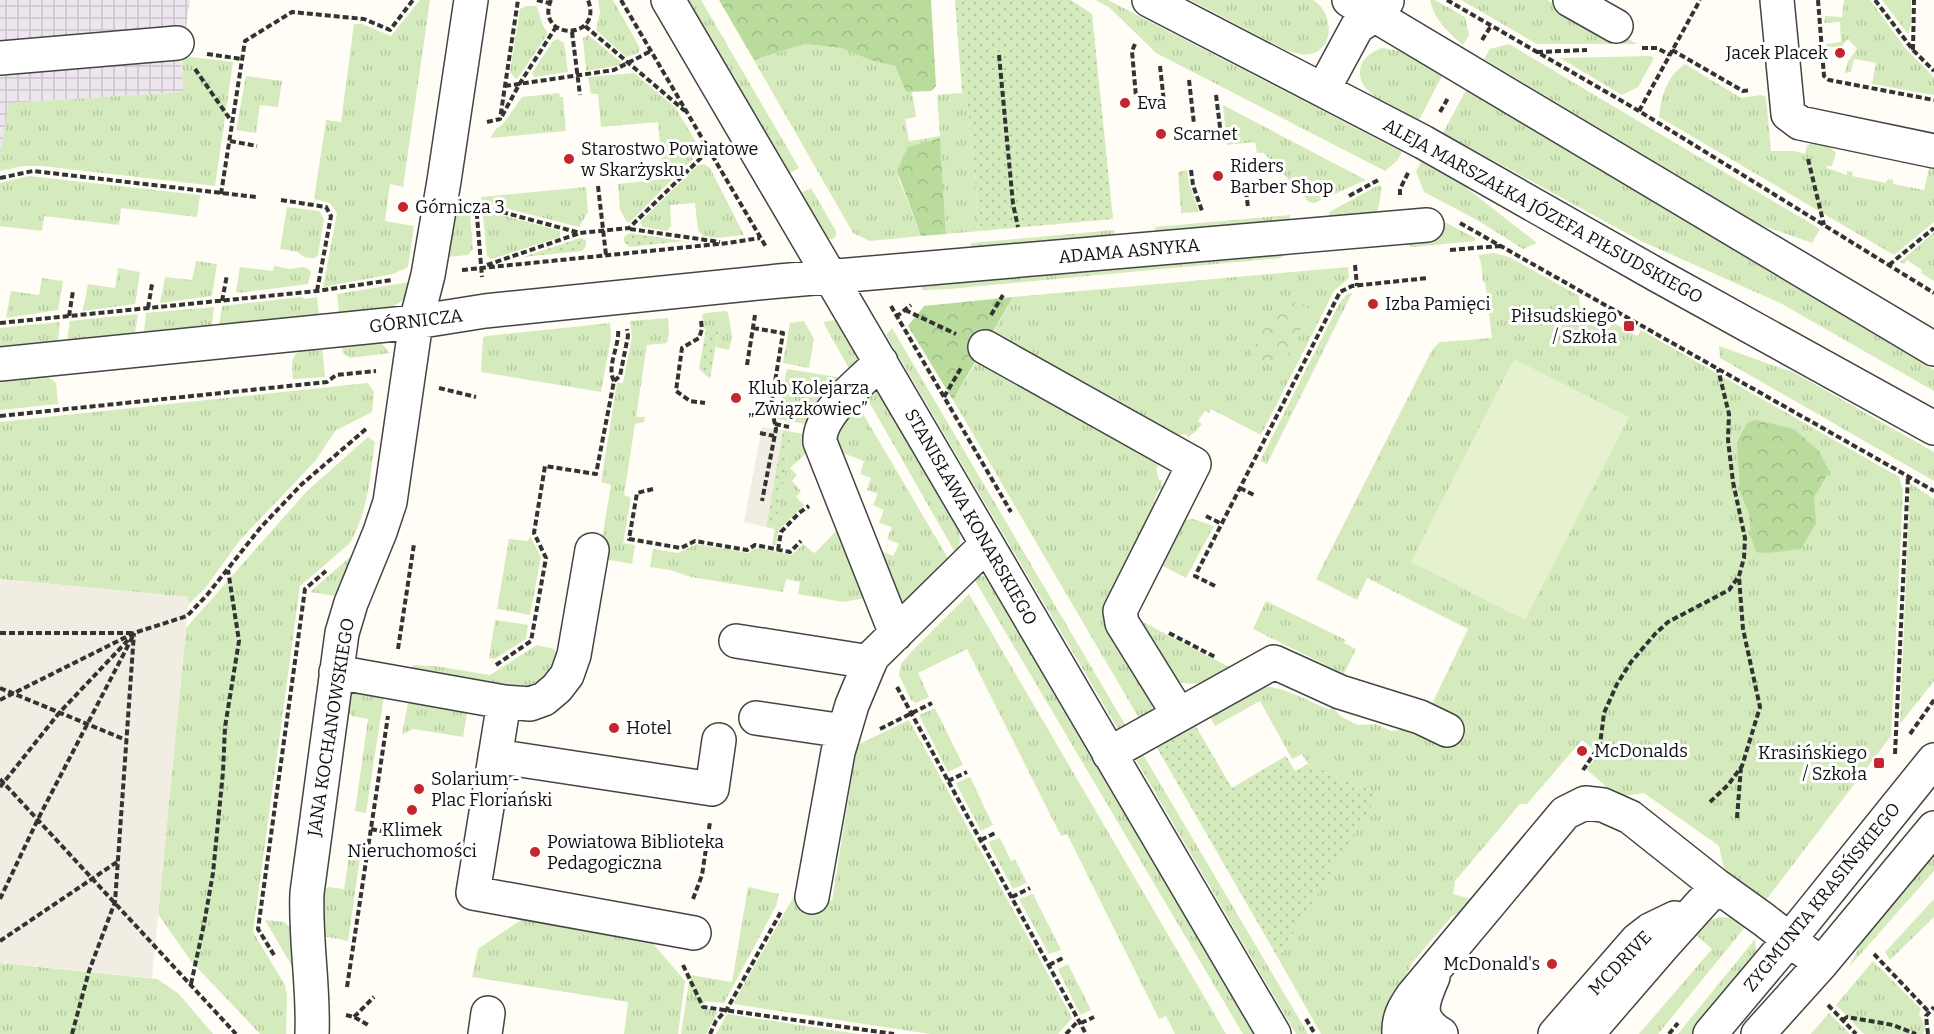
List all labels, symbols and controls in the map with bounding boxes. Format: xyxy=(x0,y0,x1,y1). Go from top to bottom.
place label: Jacek Placek xyxy=(1725,42,1829,64)
marker: Jacek Placek xyxy=(1833,46,1847,60)
place label: Eva xyxy=(1137,92,1167,114)
marker: Eva xyxy=(1118,96,1132,110)
street label: ALEJA MARSZAŁKA JÓZEFA PIŁSUDSKIEGO xyxy=(1379,114,1707,308)
place label: Scarnet xyxy=(1173,123,1238,145)
marker: Scarnet xyxy=(1154,127,1168,141)
place label: Starostwo Powiatowe w Skarżysku xyxy=(580,138,758,181)
marker: Starostwo Powiatowe w Skarżysku xyxy=(562,152,576,166)
place label: Riders Barber Shop xyxy=(1230,155,1334,198)
marker: Riders Barber Shop xyxy=(1211,169,1225,183)
place label: Górnicza 3 xyxy=(415,196,505,218)
marker: Górnicza 3 xyxy=(396,200,410,214)
street label: ADAMA ASNYKA xyxy=(1057,234,1201,268)
place label: Izba Pamięci xyxy=(1385,293,1491,315)
marker: Izba Pamięci xyxy=(1366,297,1380,311)
street label: GÓRNICZA xyxy=(368,304,464,338)
place label: Piłsudskiego / Szkoła xyxy=(1511,305,1617,348)
marker: Piłsudskiego / Szkoła xyxy=(1622,319,1636,333)
place label: Klub Kolejarza „Związkowiec” xyxy=(748,377,870,420)
marker: Klub Kolejarza „Związkowiec” xyxy=(729,391,743,405)
street label: STANISŁAWA KONARSKIEGO xyxy=(900,405,1042,629)
street label: JANA KOCHANOWSKIEGO xyxy=(303,616,359,839)
place label: Hotel xyxy=(626,717,672,739)
marker: Hotel xyxy=(607,721,621,735)
place label: McDonalds xyxy=(1594,740,1688,762)
place label: Krasińskiego / Szkoła xyxy=(1758,742,1867,785)
marker: McDonalds xyxy=(1575,744,1589,758)
marker: Krasińskiego / Szkoła xyxy=(1872,756,1886,770)
place label: Solarium - Plac Floriański xyxy=(431,768,552,811)
marker: Solarium - Plac Floriański xyxy=(412,782,426,796)
street label: ZYGMUNTA KRASIŃSKIEGO xyxy=(1738,798,1905,996)
marker: Klimek Nieruchomości xyxy=(405,803,419,817)
place label: Klimek Nieruchomości xyxy=(347,819,477,862)
place label: Powiatowa Biblioteka Pedagogiczna xyxy=(547,831,724,874)
marker: Powiatowa Biblioteka Pedagogiczna xyxy=(528,845,542,859)
street label: MCDRIVE xyxy=(1584,926,1656,1000)
place label: McDonald's xyxy=(1443,953,1540,975)
marker: McDonald's xyxy=(1545,957,1559,971)

